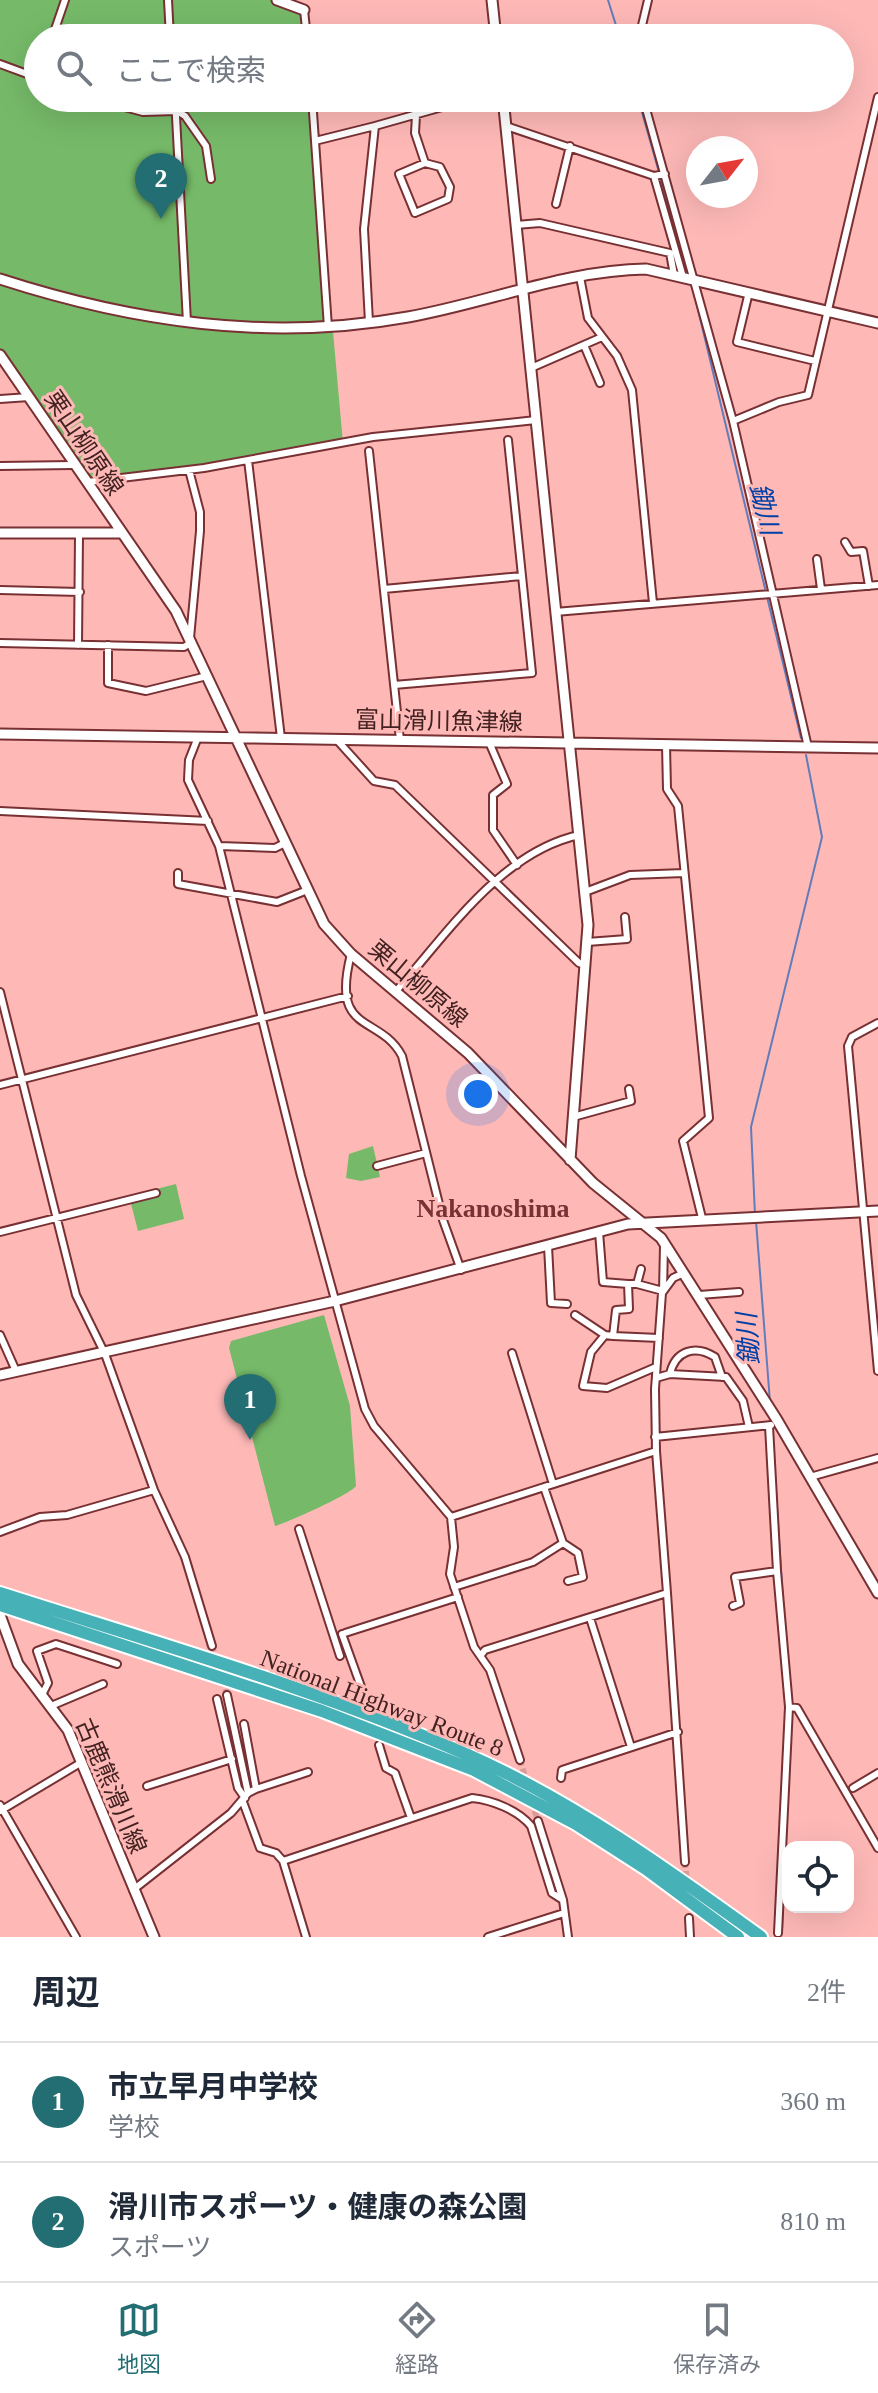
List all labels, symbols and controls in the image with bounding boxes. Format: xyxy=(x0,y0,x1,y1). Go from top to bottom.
search box xyxy=(24,24,854,112)
icon: search xyxy=(52,46,96,90)
text: ここで検索 xyxy=(116,54,266,87)
north arrow xyxy=(686,136,758,208)
pin: 2 xyxy=(135,153,187,219)
street label: 栗山柳原線 xyxy=(40,386,128,500)
water label: 鋤川 xyxy=(744,480,786,541)
street label: 富山滑川魚津線 xyxy=(355,707,523,735)
street label: 栗山柳原線 xyxy=(364,935,472,1033)
your location xyxy=(458,1074,498,1114)
district label: Nakanoshima xyxy=(416,1194,570,1223)
water label: 鋤川 xyxy=(732,1309,765,1366)
pin: 1 xyxy=(224,1374,276,1440)
street label: National Highway Route 8 xyxy=(257,1645,507,1761)
street label: 古鹿熊滑川線 xyxy=(71,1715,151,1857)
map controls xyxy=(782,1841,854,1913)
button: locate xyxy=(782,1841,854,1913)
text: 周辺 xyxy=(32,1974,100,2011)
text: 2件 xyxy=(807,1978,846,2007)
text: 市立早月中学校 xyxy=(108,2070,318,2103)
text: 1 xyxy=(52,2087,65,2116)
text: 360 m xyxy=(780,2087,846,2116)
text: 学校 xyxy=(108,2113,160,2142)
text: 滑川市スポーツ・健康の森公園 xyxy=(108,2190,527,2223)
text: 2 xyxy=(52,2207,65,2236)
text: 810 m xyxy=(780,2207,846,2236)
text: スポーツ xyxy=(108,2233,211,2262)
tab: 地図 xyxy=(117,2298,161,2378)
tab: 経路 xyxy=(395,2298,439,2378)
tab: 保存済み xyxy=(673,2298,761,2378)

